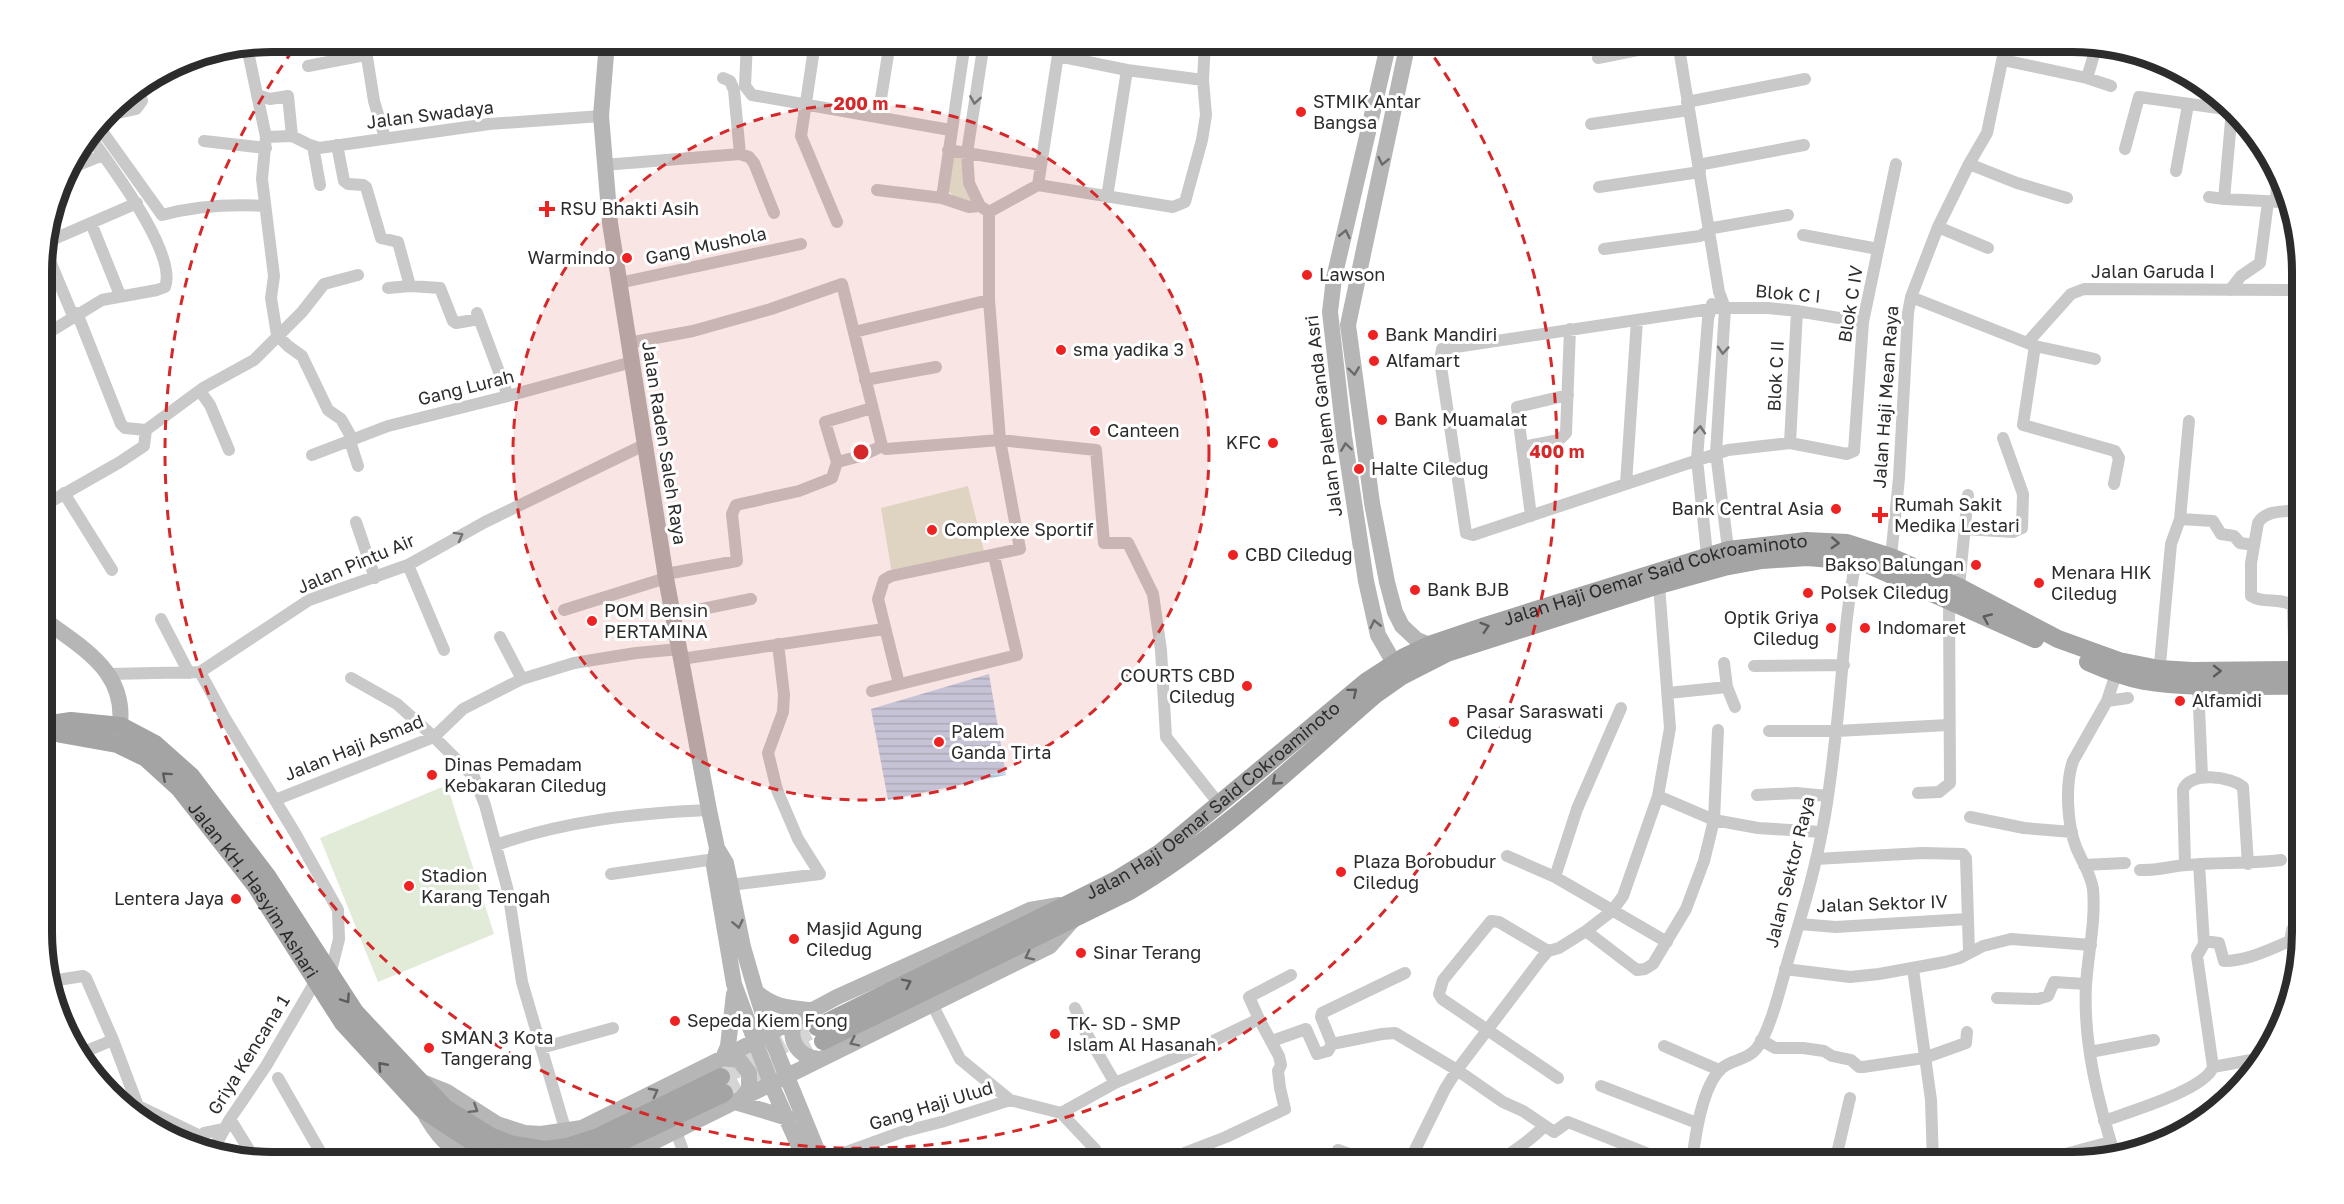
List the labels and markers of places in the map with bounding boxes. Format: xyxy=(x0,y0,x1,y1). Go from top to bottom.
place label: STMIK Antar Bangsa xyxy=(1313,90,1421,133)
marker: STMIK Antar Bangsa xyxy=(1294,105,1308,119)
place label: RSU Bhakti Asih xyxy=(560,197,699,219)
marker: RSU Bhakti Asih xyxy=(538,200,556,218)
place label: Warmindo xyxy=(528,246,615,268)
marker: Warmindo xyxy=(620,251,634,265)
place label: Lawson xyxy=(1319,263,1385,285)
marker: Lawson xyxy=(1300,268,1314,282)
place label: Bank Mandiri xyxy=(1385,323,1497,345)
marker: Bank Mandiri xyxy=(1366,328,1380,342)
place label: sma yadika 3 xyxy=(1073,338,1184,360)
marker: sma yadika 3 xyxy=(1054,343,1068,357)
place label: Alfamart xyxy=(1386,349,1460,371)
marker: Alfamart xyxy=(1367,354,1381,368)
place label: Bank Muamalat xyxy=(1394,408,1528,430)
marker: Bank Muamalat xyxy=(1375,413,1389,427)
place label: Canteen xyxy=(1107,419,1179,441)
marker: Canteen xyxy=(1088,424,1102,438)
place label: KFC xyxy=(1226,431,1261,453)
marker: KFC xyxy=(1266,436,1280,450)
centre of rings xyxy=(851,442,871,462)
place label: Halte Ciledug xyxy=(1371,457,1489,479)
marker: Halte Ciledug xyxy=(1352,462,1366,476)
place label: Rumah Sakit Medika Lestari xyxy=(1894,493,2020,536)
place label: Bank Central Asia xyxy=(1671,497,1824,519)
marker: Bank Central Asia xyxy=(1829,502,1843,516)
marker: Rumah Sakit Medika Lestari xyxy=(1871,506,1889,524)
place label: Complexe Sportif xyxy=(944,518,1094,540)
marker: Complexe Sportif xyxy=(925,523,939,537)
place label: CBD Ciledug xyxy=(1245,543,1353,565)
marker: CBD Ciledug xyxy=(1226,548,1240,562)
place label: Bakso Balungan xyxy=(1825,553,1964,575)
marker: Bakso Balungan xyxy=(1969,558,1983,572)
place label: Menara HIK Ciledug xyxy=(2051,561,2151,604)
marker: Menara HIK Ciledug xyxy=(2032,576,2046,590)
place label: Bank BJB xyxy=(1427,578,1509,600)
place label: Polsek Ciledug xyxy=(1820,581,1949,603)
marker: Bank BJB xyxy=(1408,583,1422,597)
marker: Polsek Ciledug xyxy=(1801,586,1815,600)
place label: POM Bensin PERTAMINA xyxy=(604,599,708,642)
place label: Optik Griya Ciledug xyxy=(1724,606,1819,649)
marker: POM Bensin PERTAMINA xyxy=(585,614,599,628)
place label: Indomaret xyxy=(1877,616,1966,638)
marker: Optik Griya Ciledug xyxy=(1824,621,1838,635)
marker: Indomaret xyxy=(1858,621,1872,635)
place label: COURTS CBD Ciledug xyxy=(1120,664,1235,707)
marker: COURTS CBD Ciledug xyxy=(1240,679,1254,693)
place label: Alfamidi xyxy=(2192,689,2262,711)
marker: Alfamidi xyxy=(2173,694,2187,708)
place label: Pasar Saraswati Ciledug xyxy=(1466,700,1603,743)
marker: Pasar Saraswati Ciledug xyxy=(1447,715,1461,729)
place label: Palem Ganda Tirta xyxy=(951,720,1051,763)
marker: Palem Ganda Tirta xyxy=(932,735,946,749)
place label: Dinas Pemadam Kebakaran Ciledug xyxy=(444,753,607,796)
marker: Dinas Pemadam Kebakaran Ciledug xyxy=(425,768,439,782)
place label: Plaza Borobudur Ciledug xyxy=(1353,850,1496,893)
place label: Stadion Karang Tengah xyxy=(421,864,550,907)
marker: Plaza Borobudur Ciledug xyxy=(1334,865,1348,879)
marker: Stadion Karang Tengah xyxy=(402,879,416,893)
place label: Lentera Jaya xyxy=(114,887,224,909)
marker: Lentera Jaya xyxy=(229,892,243,906)
place label: Masjid Agung Ciledug xyxy=(806,917,922,960)
marker: Masjid Agung Ciledug xyxy=(787,932,801,946)
place label: Sinar Terang xyxy=(1093,941,1201,963)
marker: Sinar Terang xyxy=(1074,946,1088,960)
place label: Sepeda Kiem Fong xyxy=(687,1009,848,1031)
place label: TK- SD - SMP Islam Al Hasanah xyxy=(1067,1012,1216,1055)
marker: Sepeda Kiem Fong xyxy=(668,1014,682,1028)
place label: SMAN 3 Kota Tangerang xyxy=(441,1026,554,1069)
marker: TK- SD - SMP Islam Al Hasanah xyxy=(1048,1027,1062,1041)
marker: SMAN 3 Kota Tangerang xyxy=(422,1041,436,1055)

